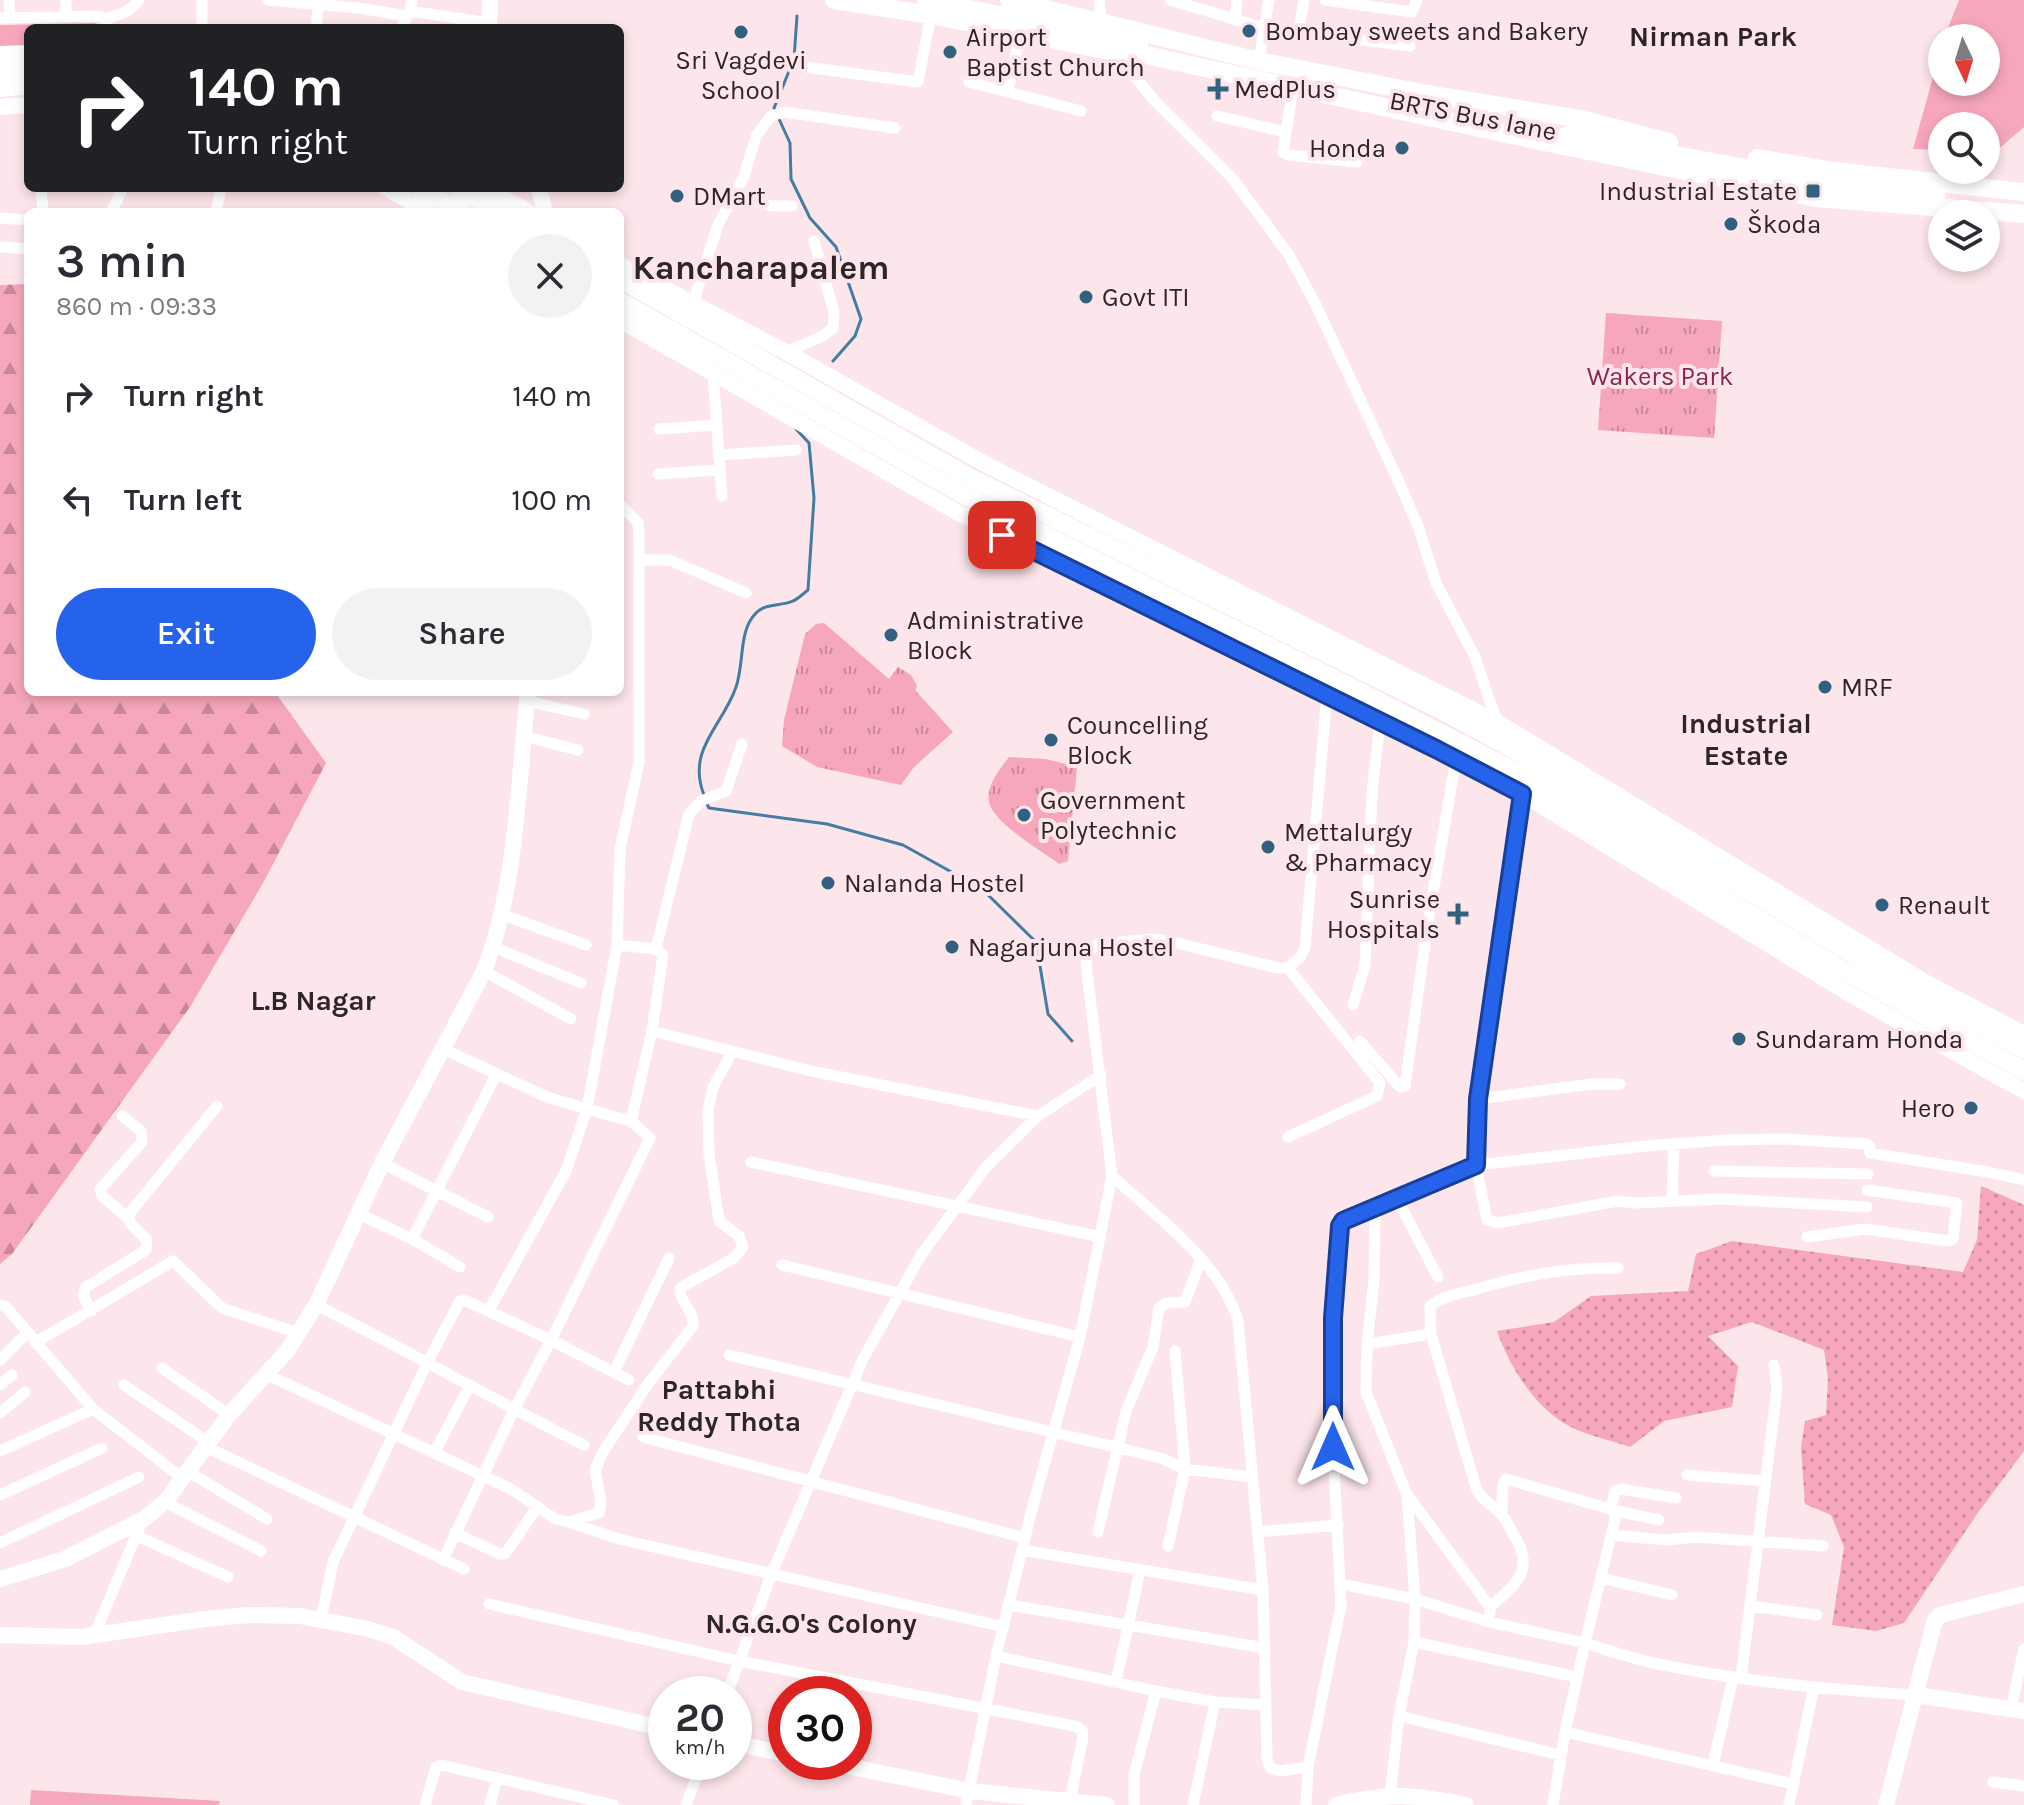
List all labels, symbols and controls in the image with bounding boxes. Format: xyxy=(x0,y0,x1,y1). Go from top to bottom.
place label: Bombay sweets and Bakery xyxy=(1265,16,1588,47)
district label: Nirman Park xyxy=(1629,20,1797,53)
place label: Airport Baptist Church xyxy=(966,22,1145,83)
marker: Bombay sweets and Bakery xyxy=(1240,22,1258,40)
marker: Sri Vagdevi School xyxy=(732,23,750,41)
north arrow xyxy=(1928,24,2000,96)
map controls xyxy=(1928,24,2000,272)
marker: Airport Baptist Church xyxy=(941,43,959,61)
place label: Sri Vagdevi School xyxy=(675,45,807,106)
text: 140 m xyxy=(188,54,344,119)
icon: right xyxy=(56,56,160,160)
place label: MedPlus xyxy=(1234,74,1336,105)
marker: MedPlus xyxy=(1209,80,1227,98)
street label: BRTS Bus lane xyxy=(1387,85,1559,147)
button: search xyxy=(1928,112,2000,184)
text: Turn right xyxy=(188,121,348,163)
place label: Honda xyxy=(1309,133,1386,164)
marker: Honda xyxy=(1393,139,1411,157)
place label: Industrial Estate xyxy=(1599,176,1797,207)
place label: DMart xyxy=(693,181,766,212)
marker: Industrial Estate xyxy=(1804,182,1822,200)
marker: DMart xyxy=(668,187,686,205)
button: layers xyxy=(1928,200,2000,272)
place label: Škoda xyxy=(1747,208,1821,240)
marker: Škoda xyxy=(1722,215,1740,233)
text: 3 min xyxy=(56,233,188,289)
button: close xyxy=(508,234,592,318)
district label: Kancharapalem xyxy=(633,248,889,288)
place label: Govt ITI xyxy=(1102,282,1190,313)
marker: Govt ITI xyxy=(1077,288,1095,306)
text: 860 m · 09:33 xyxy=(56,291,217,322)
park label: Wakers Park xyxy=(1587,361,1733,392)
icon: right xyxy=(56,374,100,418)
text: Turn right xyxy=(124,378,264,414)
text: 140 m xyxy=(512,378,592,414)
icon: left xyxy=(56,478,100,522)
text: Turn left xyxy=(124,482,242,518)
text: 100 m xyxy=(511,482,592,518)
pin xyxy=(968,501,1036,569)
icon: arrive xyxy=(980,513,1024,557)
button: Exit xyxy=(56,588,316,680)
button: Share xyxy=(332,588,592,680)
place label: Administrative Block xyxy=(907,605,1084,666)
marker: Administrative Block xyxy=(882,626,900,644)
place label: MRF xyxy=(1841,672,1893,703)
marker: MRF xyxy=(1816,678,1834,696)
district label: Industrial Estate xyxy=(1680,707,1812,772)
place label: Councelling Block xyxy=(1067,710,1208,771)
marker: Councelling Block xyxy=(1042,731,1060,749)
place label: Government Polytechnic xyxy=(1040,785,1186,846)
marker: Government Polytechnic xyxy=(1015,806,1033,824)
place label: Mettalurgy & Pharmacy xyxy=(1284,817,1432,878)
marker: Mettalurgy & Pharmacy xyxy=(1259,838,1277,856)
place label: Nalanda Hostel xyxy=(844,868,1025,899)
marker: Nalanda Hostel xyxy=(819,874,837,892)
place label: Sunrise Hospitals xyxy=(1327,884,1440,945)
place label: Renault xyxy=(1898,890,1990,921)
marker: Renault xyxy=(1873,896,1891,914)
marker: Sunrise Hospitals xyxy=(1447,903,1469,925)
place label: Nagarjuna Hostel xyxy=(968,932,1174,963)
marker: Nagarjuna Hostel xyxy=(943,938,961,956)
district label: L.B Nagar xyxy=(250,984,376,1017)
place label: Sundaram Honda xyxy=(1755,1024,1963,1055)
marker: Sundaram Honda xyxy=(1730,1030,1748,1048)
place label: Hero xyxy=(1901,1093,1955,1124)
marker: Hero xyxy=(1962,1099,1980,1117)
district label: Pattabhi Reddy Thota xyxy=(637,1373,801,1438)
position arrow xyxy=(1291,1405,1375,1489)
district label: N.G.G.O's Colony xyxy=(705,1607,917,1640)
speed limit sign: 30 xyxy=(768,1676,872,1780)
text: 20 xyxy=(675,1694,725,1741)
text: km/h xyxy=(675,1736,725,1759)

